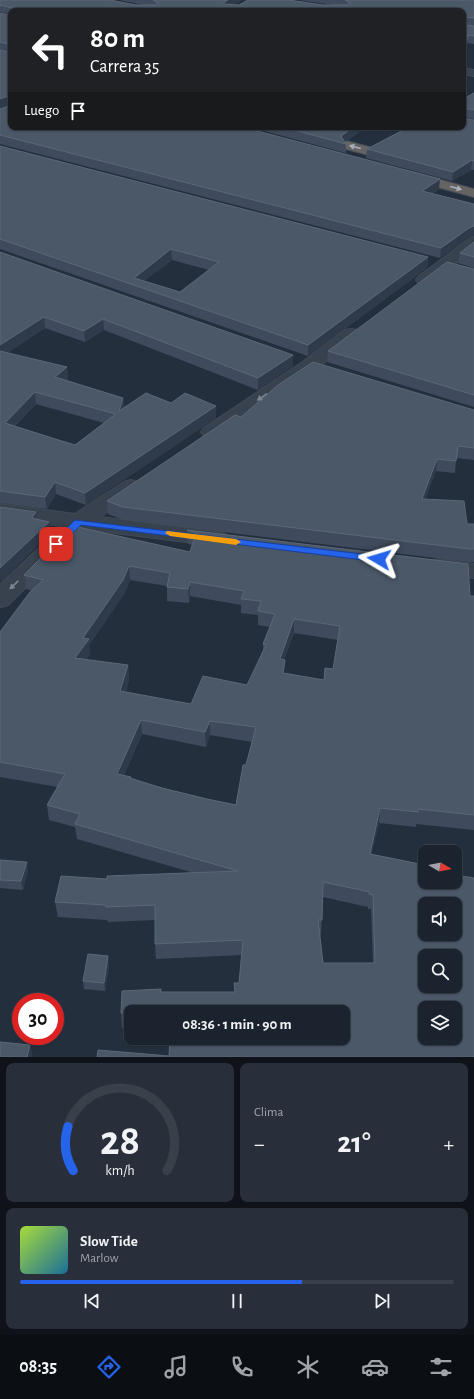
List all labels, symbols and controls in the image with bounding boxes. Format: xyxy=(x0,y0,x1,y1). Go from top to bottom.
icon: left xyxy=(24,24,76,76)
text: 80 m xyxy=(90,25,145,53)
text: Carrera 35 xyxy=(90,58,159,76)
icon: arrive xyxy=(67,100,89,122)
text: Luego xyxy=(24,103,59,118)
one-way arrow xyxy=(349,144,361,150)
one-way arrow xyxy=(450,185,462,191)
one-way arrow xyxy=(256,393,267,401)
pin xyxy=(39,527,73,561)
icon: arrive xyxy=(45,533,67,555)
position arrow xyxy=(358,538,400,580)
one-way arrow xyxy=(9,580,19,590)
north arrow xyxy=(418,845,462,889)
map controls xyxy=(418,845,462,1045)
button: sound xyxy=(418,897,462,941)
button: search xyxy=(418,949,462,993)
speed limit sign: 30 xyxy=(12,993,64,1045)
button: layers xyxy=(418,1001,462,1045)
text: 08:36 · 1 min · 90 m xyxy=(182,1017,292,1032)
text: Clima xyxy=(254,1106,284,1119)
text: 28 xyxy=(100,1120,140,1161)
text: 21° xyxy=(337,1128,371,1158)
text: − xyxy=(254,1133,265,1155)
text: + xyxy=(443,1133,454,1155)
text: km/h xyxy=(105,1163,135,1177)
text: Slow Tide xyxy=(80,1234,138,1249)
text: Marlow xyxy=(80,1252,118,1265)
icon: previous xyxy=(81,1290,103,1312)
icon: pause xyxy=(226,1290,248,1312)
icon: next xyxy=(371,1290,393,1312)
icon: directions xyxy=(95,1353,123,1381)
icon: music xyxy=(162,1353,190,1381)
icon: phone xyxy=(228,1353,256,1381)
icon: climate xyxy=(294,1353,322,1381)
icon: car xyxy=(361,1353,389,1381)
icon: filters xyxy=(427,1353,455,1381)
text: 08:35 xyxy=(19,1358,57,1376)

